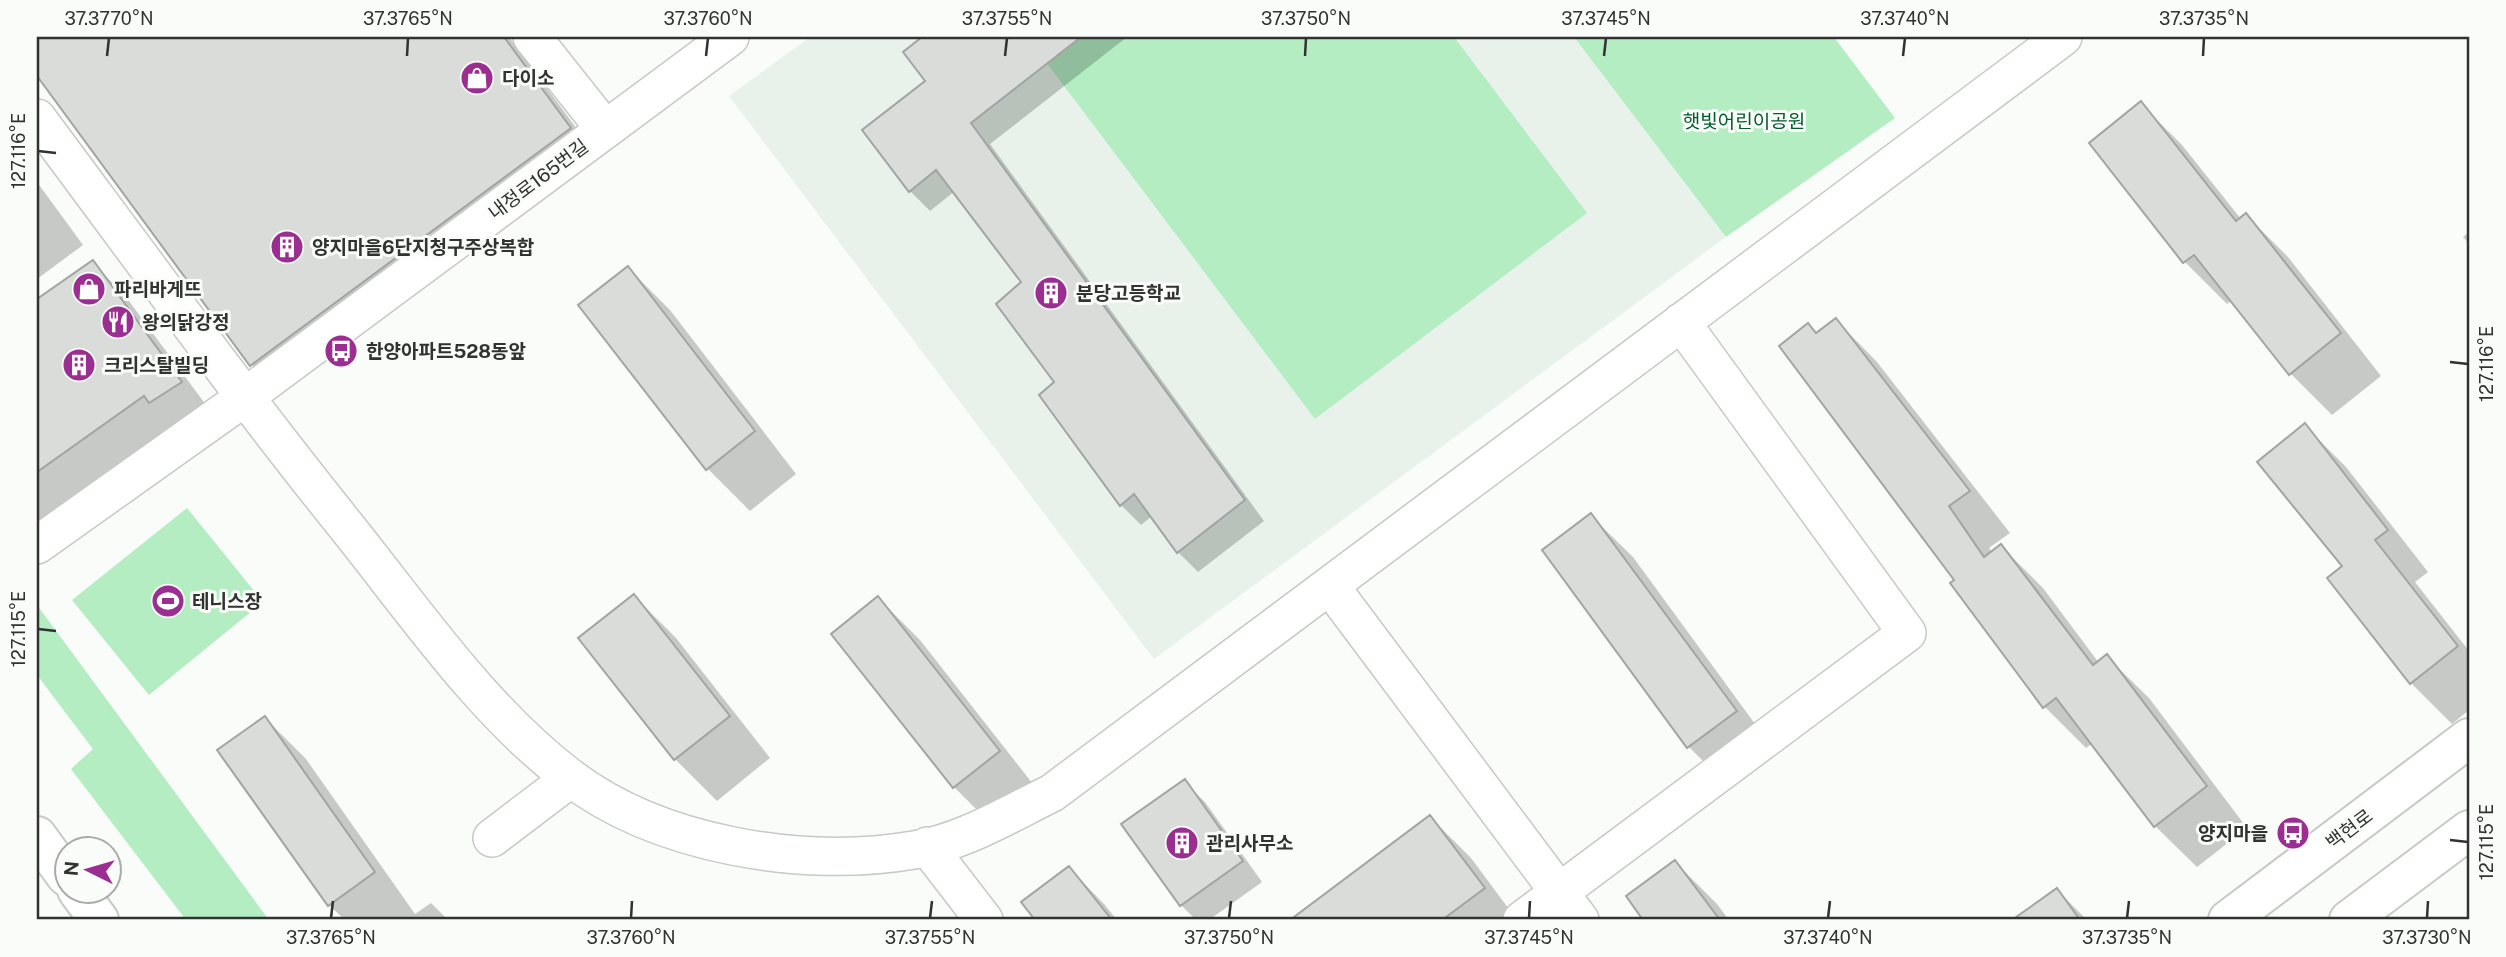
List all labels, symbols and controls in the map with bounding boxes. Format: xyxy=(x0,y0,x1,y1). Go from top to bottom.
text: 37.3770°N xyxy=(64,8,154,29)
text: 37.3765°N xyxy=(363,8,453,29)
text: 37.3760°N xyxy=(663,8,753,29)
text: 37.3755°N xyxy=(962,8,1052,29)
text: 37.3750°N xyxy=(1261,8,1351,29)
text: 37.3745°N xyxy=(1561,8,1651,29)
text: 37.3740°N xyxy=(1860,8,1950,29)
text: 37.3735°N xyxy=(2159,8,2249,29)
shop icon: 다이소 xyxy=(458,59,496,97)
place label: 다이소 xyxy=(502,67,554,89)
park label: 햇빛어린이공원 xyxy=(1683,110,1805,132)
text: 127.116°E xyxy=(8,113,29,189)
street label: 내정로165번길 xyxy=(484,134,592,224)
building icon: 양지마을6단지청구주상복합 xyxy=(268,228,306,266)
place label: 양지마을6단지청구주상복합 xyxy=(312,236,534,258)
shop icon: 파리바게뜨 xyxy=(70,270,108,308)
building icon: 분당고등학교 xyxy=(1032,274,1070,312)
place label: 파리바게뜨 xyxy=(114,278,201,300)
place label: 분당고등학교 xyxy=(1076,282,1181,304)
restaurant icon: 왕의닭강정 xyxy=(99,303,137,341)
place label: 왕의닭강정 xyxy=(142,311,229,333)
text: 127.116°E xyxy=(2476,326,2497,402)
bus stop icon: 한양아파트528동앞 xyxy=(322,332,360,370)
place label: 한양아파트528동앞 xyxy=(366,340,526,362)
building icon: 크리스탈빌딩 xyxy=(60,346,98,384)
place label: 크리스탈빌딩 xyxy=(104,354,209,376)
sports icon: 테니스장 xyxy=(149,582,187,620)
place label: 테니스장 xyxy=(192,590,262,612)
text: 127.115°E xyxy=(8,591,29,667)
street label: 백현로 xyxy=(2321,804,2377,854)
text: 127.115°E xyxy=(2476,804,2497,880)
bus stop icon: 양지마을 xyxy=(2274,814,2312,852)
place label: 양지마을 xyxy=(2198,822,2268,844)
building icon: 관리사무소 xyxy=(1163,824,1201,862)
place label: 관리사무소 xyxy=(1206,832,1293,854)
north arrow xyxy=(52,834,122,904)
text: N xyxy=(59,860,83,877)
text: 37.3765°N xyxy=(286,927,376,948)
text: 37.3760°N xyxy=(586,927,676,948)
text: 37.3755°N xyxy=(885,927,975,948)
text: 37.3750°N xyxy=(1184,927,1274,948)
text: 37.3745°N xyxy=(1484,927,1574,948)
text: 37.3740°N xyxy=(1783,927,1873,948)
text: 37.3735°N xyxy=(2082,927,2172,948)
text: 37.3730°N xyxy=(2382,927,2472,948)

